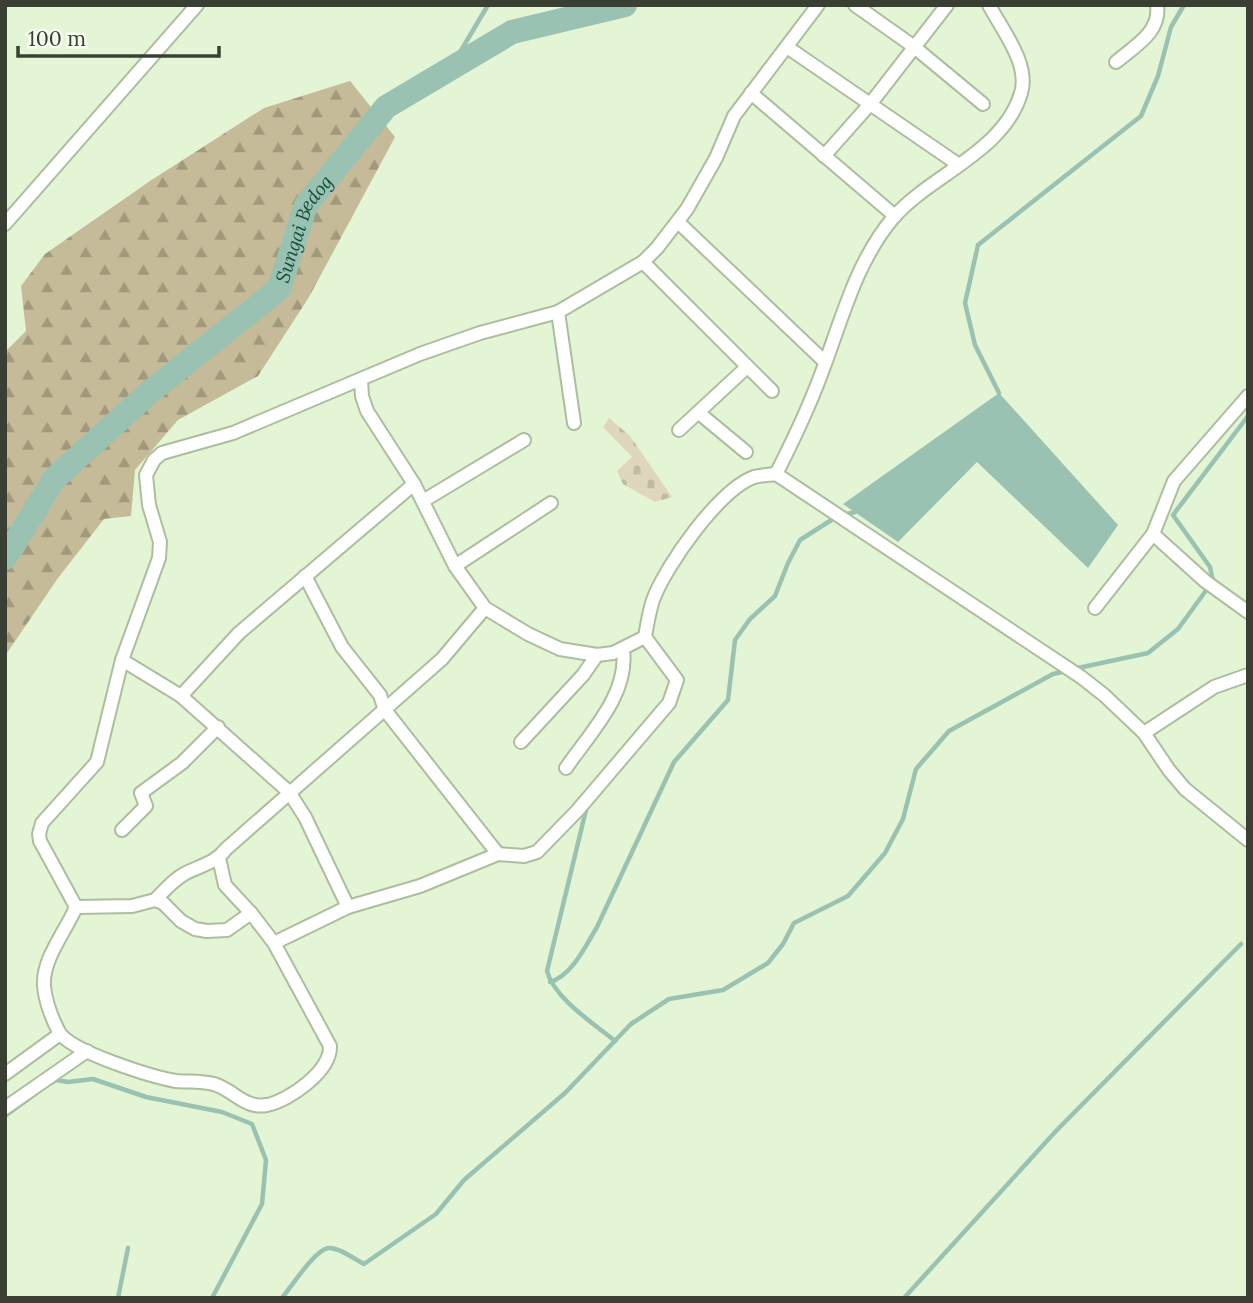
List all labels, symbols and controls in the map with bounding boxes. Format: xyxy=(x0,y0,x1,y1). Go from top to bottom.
scale bar xyxy=(18,14,219,58)
text: 100 m xyxy=(28,25,86,52)
water label: Sungai Bedog xyxy=(270,170,338,286)

